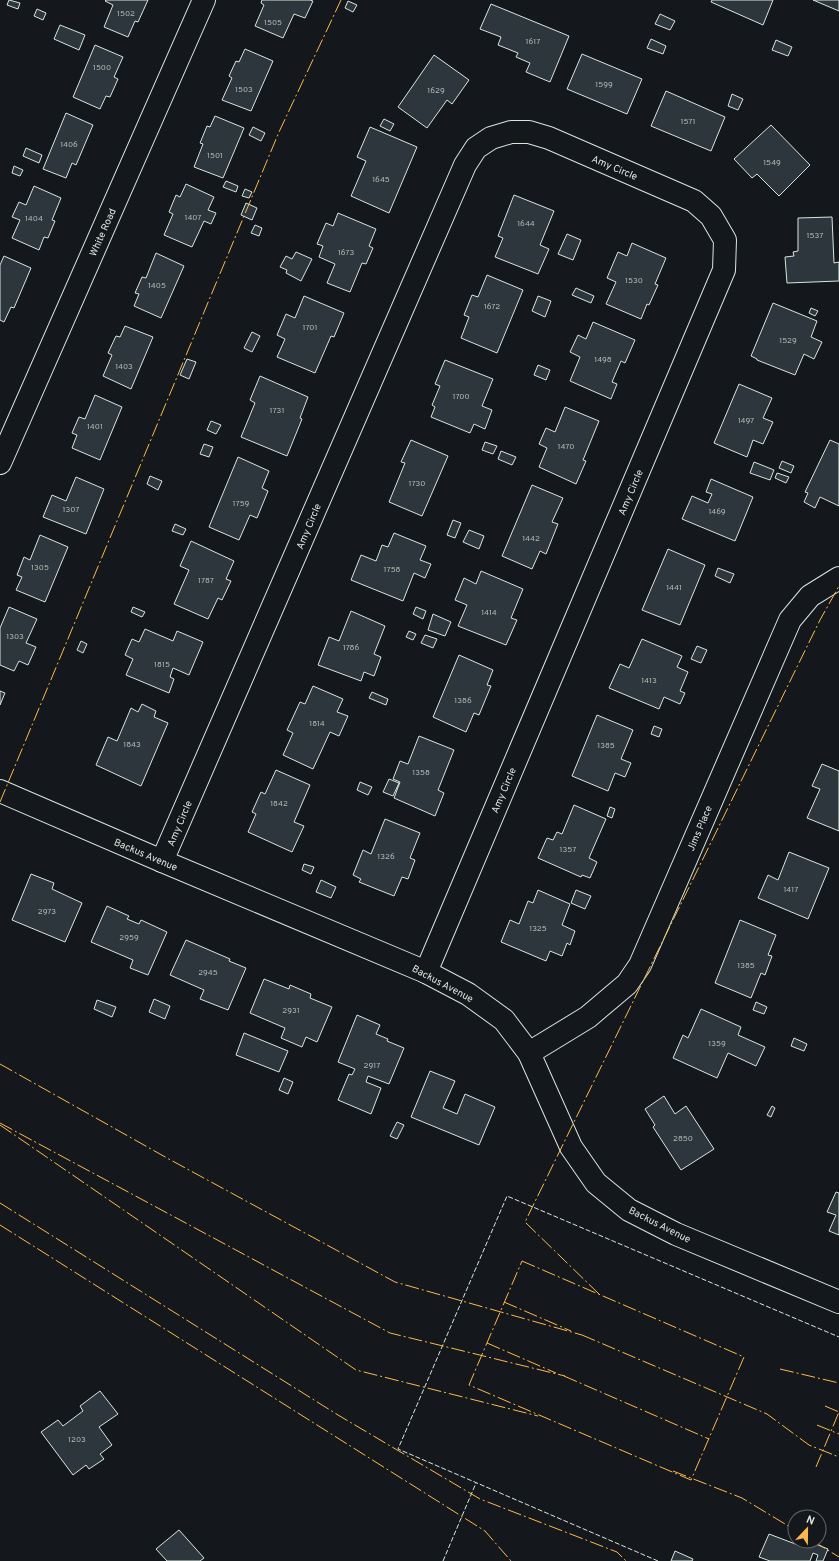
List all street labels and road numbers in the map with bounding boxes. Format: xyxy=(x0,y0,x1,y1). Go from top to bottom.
street label: Amy Circle xyxy=(590,153,639,184)
street label: White Road xyxy=(87,207,120,259)
street label: Amy Circle xyxy=(616,468,647,517)
street label: Amy Circle xyxy=(294,502,325,551)
street label: Amy Circle xyxy=(489,766,520,815)
street label: Amy Circle xyxy=(165,799,196,848)
street label: Jims Place xyxy=(685,804,716,853)
street label: Backus Avenue xyxy=(112,836,179,875)
street label: Backus Avenue xyxy=(409,963,475,1006)
street label: Backus Avenue xyxy=(626,1204,693,1247)

